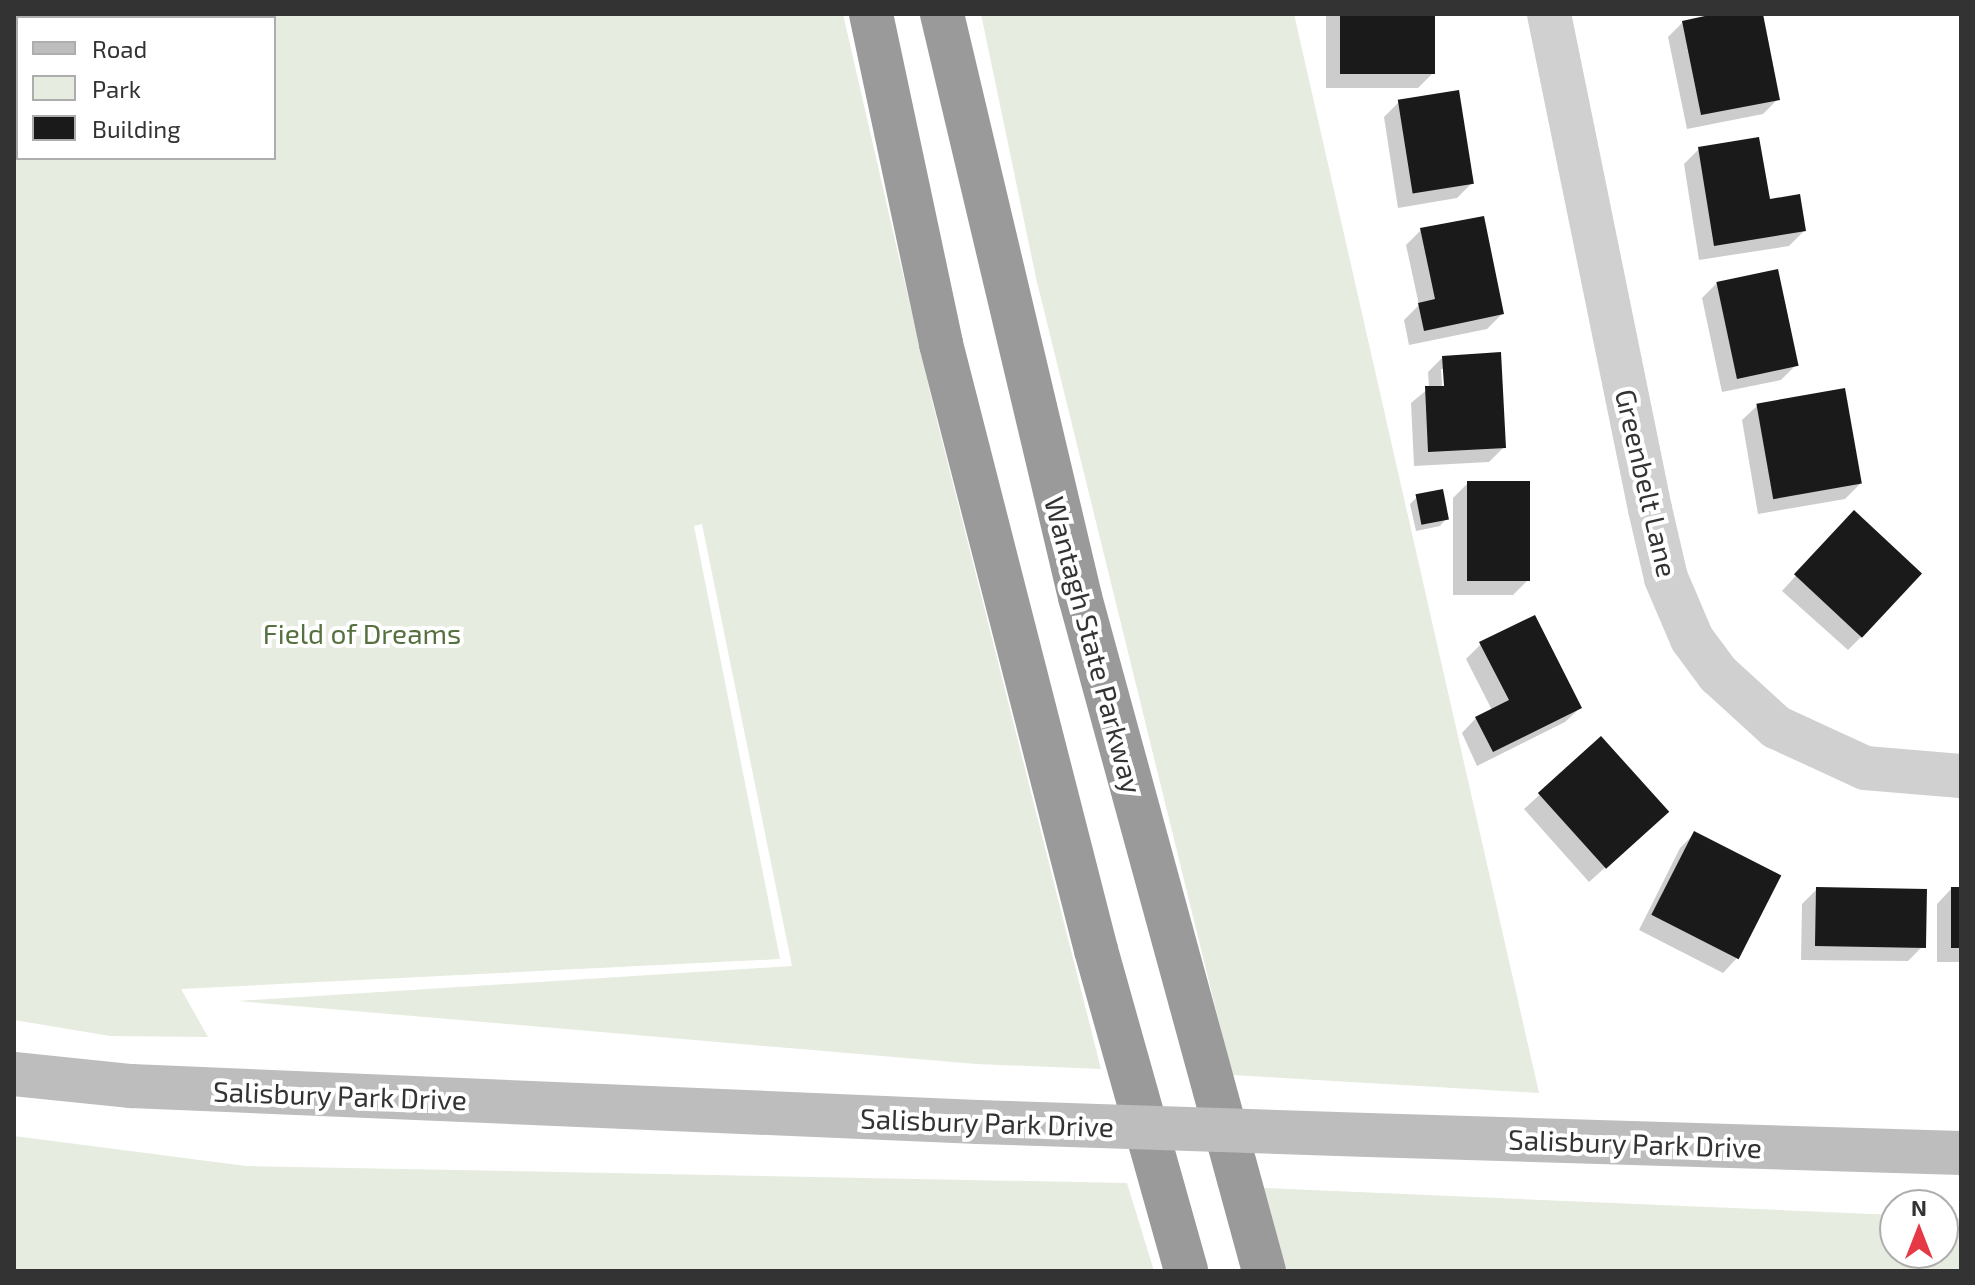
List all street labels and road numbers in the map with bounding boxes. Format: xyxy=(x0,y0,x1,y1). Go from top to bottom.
street label: Greenbelt Lane xyxy=(1609,386,1685,580)
street label: Wantagh State Parkway xyxy=(1038,493,1150,797)
street label: Salisbury Park Drive xyxy=(212,1074,468,1116)
street label: Salisbury Park Drive xyxy=(859,1101,1115,1143)
street label: Salisbury Park Drive xyxy=(1507,1122,1763,1164)

